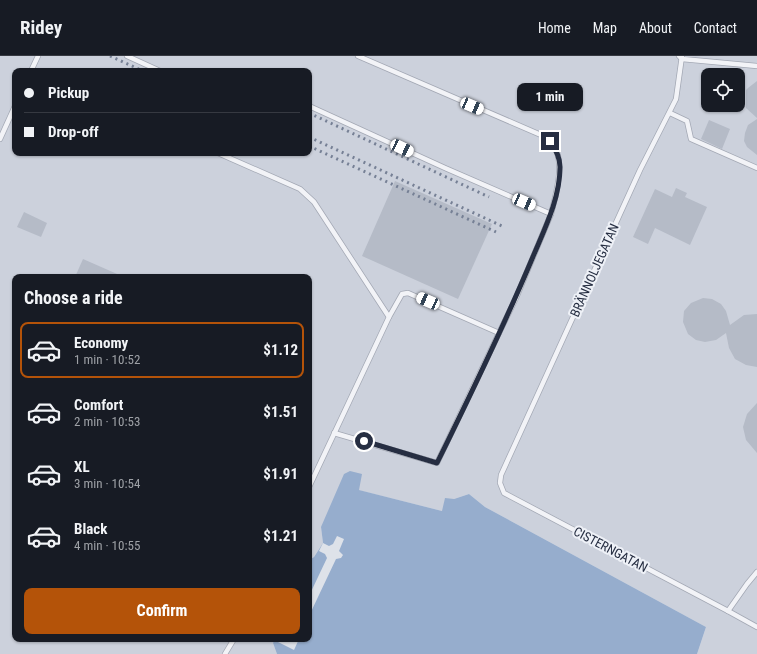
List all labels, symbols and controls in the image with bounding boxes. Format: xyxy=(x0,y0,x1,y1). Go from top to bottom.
text: Ridey xyxy=(20,16,62,39)
text: Home xyxy=(538,20,571,36)
text: Map xyxy=(593,20,617,36)
text: About xyxy=(639,20,672,36)
text: Contact xyxy=(694,20,737,36)
map controls xyxy=(701,68,745,112)
button: locate xyxy=(701,68,745,112)
callout: 1 min xyxy=(517,83,583,111)
text: Pickup xyxy=(48,84,89,102)
text: 1 min xyxy=(536,89,564,104)
car xyxy=(459,96,485,116)
text: Drop-off xyxy=(48,123,99,141)
route end xyxy=(541,132,559,150)
car xyxy=(389,137,415,159)
car xyxy=(511,192,537,212)
street label: BRÄNNOLJEGATAN xyxy=(567,221,622,319)
text: Choose a ride xyxy=(24,287,123,308)
car xyxy=(415,291,441,311)
icon: car xyxy=(26,332,62,368)
text: Economy xyxy=(74,334,128,352)
text: $1.12 xyxy=(263,341,298,359)
text: 1 min · 10:52 xyxy=(74,352,140,367)
icon: car xyxy=(26,394,62,430)
text: Comfort xyxy=(74,396,123,414)
text: $1.51 xyxy=(263,403,298,421)
text: 2 min · 10:53 xyxy=(74,414,140,429)
route start xyxy=(355,432,373,450)
icon: car xyxy=(26,456,62,492)
text: XL xyxy=(74,458,90,476)
text: $1.91 xyxy=(263,465,298,483)
text: 3 min · 10:54 xyxy=(74,476,140,491)
icon: car xyxy=(26,518,62,554)
text: Black xyxy=(74,520,107,538)
street label: CISTERNGATAN xyxy=(571,524,650,575)
text: $1.21 xyxy=(263,527,298,545)
text: 4 min · 10:55 xyxy=(74,538,140,553)
button: Confirm xyxy=(24,588,300,634)

